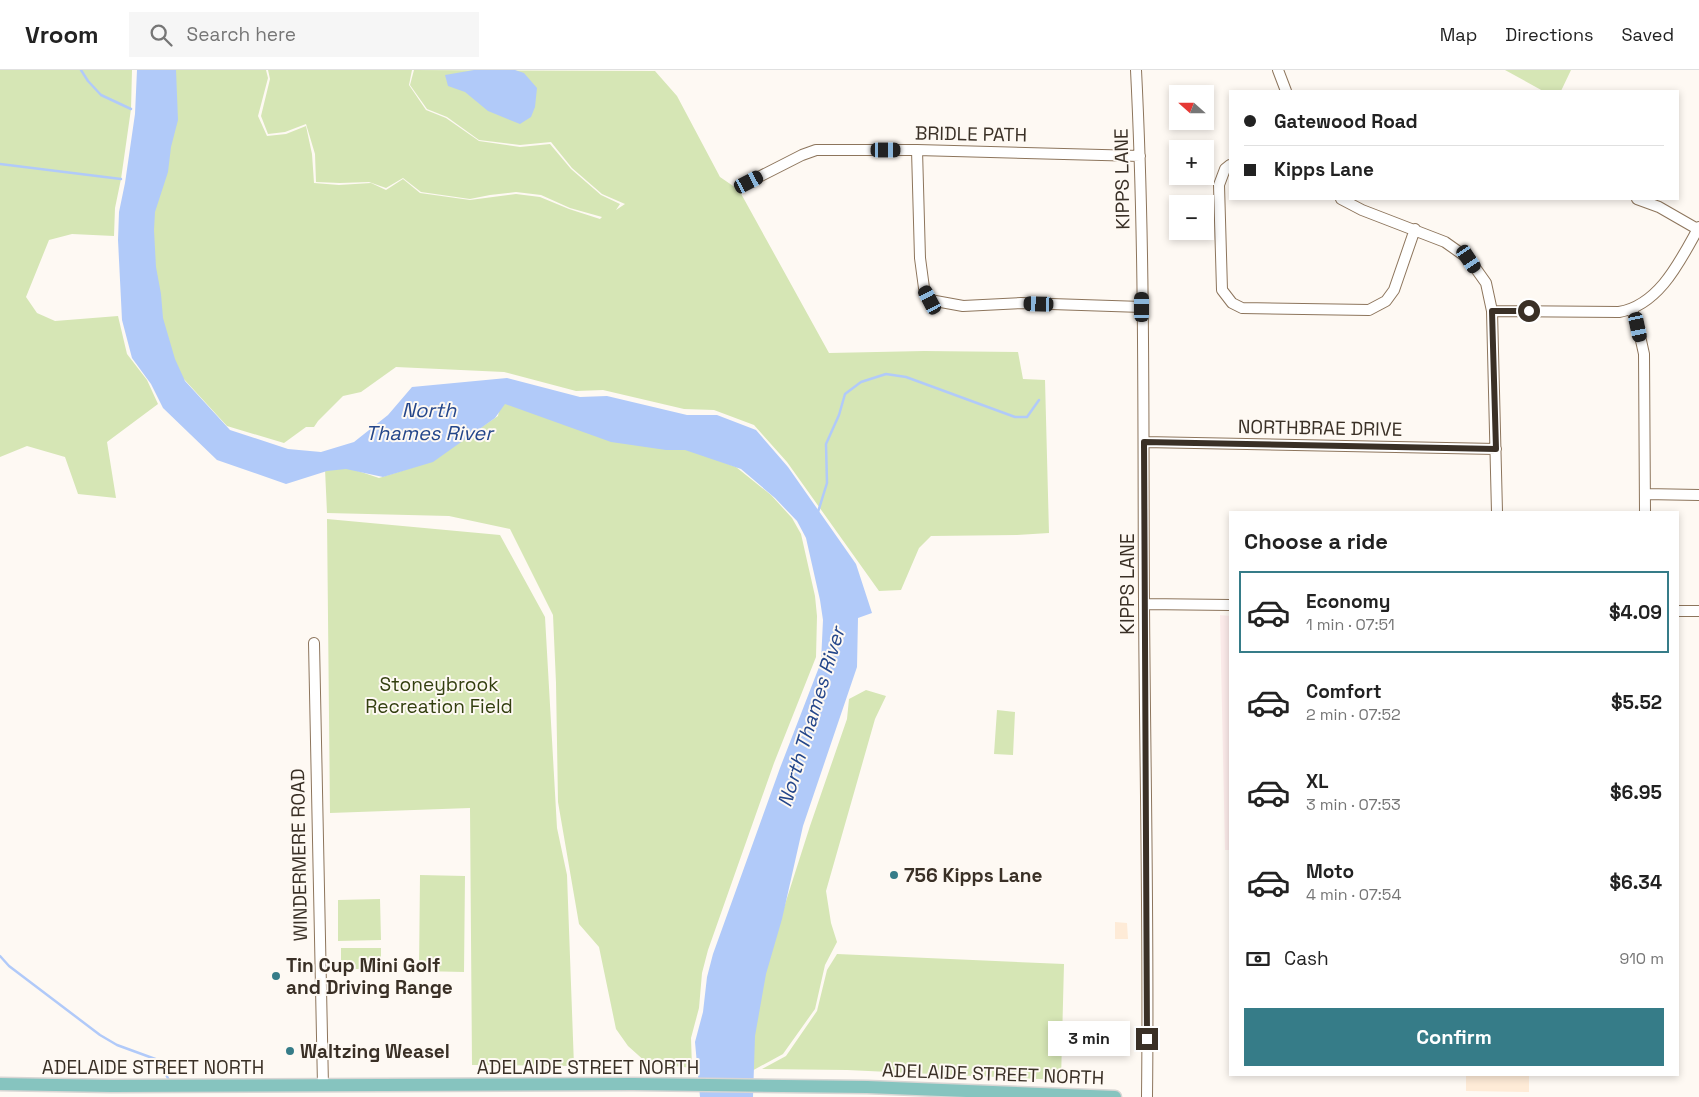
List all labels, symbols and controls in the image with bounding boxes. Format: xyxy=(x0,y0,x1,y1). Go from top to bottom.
search box xyxy=(129,12,479,57)
text: Vroom xyxy=(25,19,99,50)
icon: search xyxy=(147,21,175,49)
text: Search here xyxy=(187,22,296,47)
text: Map xyxy=(1440,23,1477,46)
text: Directions xyxy=(1505,23,1594,46)
text: Saved xyxy=(1622,23,1674,46)
north arrow xyxy=(1169,85,1214,130)
map controls xyxy=(1169,85,1214,240)
text: Gatewood Road xyxy=(1274,109,1418,134)
street label: BRIDLE PATH xyxy=(915,121,1027,147)
street label: KIPPS LANE xyxy=(1109,128,1135,230)
button: + xyxy=(1169,140,1214,185)
car xyxy=(871,143,901,158)
text: Kipps Lane xyxy=(1274,157,1374,182)
car xyxy=(732,169,765,195)
button: − xyxy=(1169,195,1214,240)
car xyxy=(1454,242,1483,276)
car xyxy=(916,283,943,317)
car xyxy=(1134,292,1149,322)
car xyxy=(1023,296,1054,312)
route start xyxy=(1518,300,1540,322)
car xyxy=(1627,311,1648,343)
water label: North Thames River xyxy=(365,397,495,446)
street label: NORTHBRAE DRIVE xyxy=(1238,414,1402,442)
text: Choose a ride xyxy=(1244,527,1388,555)
street label: KIPPS LANE xyxy=(1115,533,1140,635)
text: Economy xyxy=(1306,589,1390,614)
icon: car xyxy=(1246,590,1291,635)
text: $4.09 xyxy=(1609,600,1662,625)
text: 1 min · 07:51 xyxy=(1306,614,1395,635)
water label: North Thames River xyxy=(771,622,851,810)
park label: Stoneybrook Recreation Field xyxy=(365,672,513,719)
text: Comfort xyxy=(1306,679,1382,704)
icon: car xyxy=(1246,680,1291,725)
text: $5.52 xyxy=(1611,690,1662,715)
text: 2 min · 07:52 xyxy=(1306,704,1401,725)
street label: WINDERMERE ROAD xyxy=(285,768,313,942)
text: XL xyxy=(1306,769,1329,794)
icon: car xyxy=(1246,770,1291,815)
text: $6.95 xyxy=(1610,780,1662,805)
text: 3 min · 07:53 xyxy=(1306,794,1401,815)
text: Moto xyxy=(1306,859,1354,884)
icon: car xyxy=(1246,860,1291,905)
place label: 756 Kipps Lane xyxy=(904,863,1042,888)
marker: 756 Kipps Lane xyxy=(888,869,900,881)
text: $6.34 xyxy=(1609,870,1662,895)
text: 4 min · 07:54 xyxy=(1306,884,1401,905)
icon: cash xyxy=(1244,945,1272,973)
text: Cash xyxy=(1284,946,1329,971)
text: 910 m xyxy=(1619,948,1664,969)
place label: Tin Cup Mini Golf and Driving Range xyxy=(286,953,453,1000)
marker: Tin Cup Mini Golf and Driving Range xyxy=(270,970,282,982)
button: Confirm xyxy=(1244,1008,1664,1066)
callout: 3 min xyxy=(1047,1022,1130,1056)
text: 3 min xyxy=(1068,1028,1110,1049)
route end xyxy=(1136,1028,1158,1050)
place label: Waltzing Weasel xyxy=(300,1039,450,1064)
marker: Waltzing Weasel xyxy=(284,1045,296,1057)
street label: ADELAIDE STREET NORTH xyxy=(42,1055,264,1080)
street label: ADELAIDE STREET NORTH xyxy=(477,1055,699,1080)
street label: ADELAIDE STREET NORTH xyxy=(881,1058,1105,1090)

